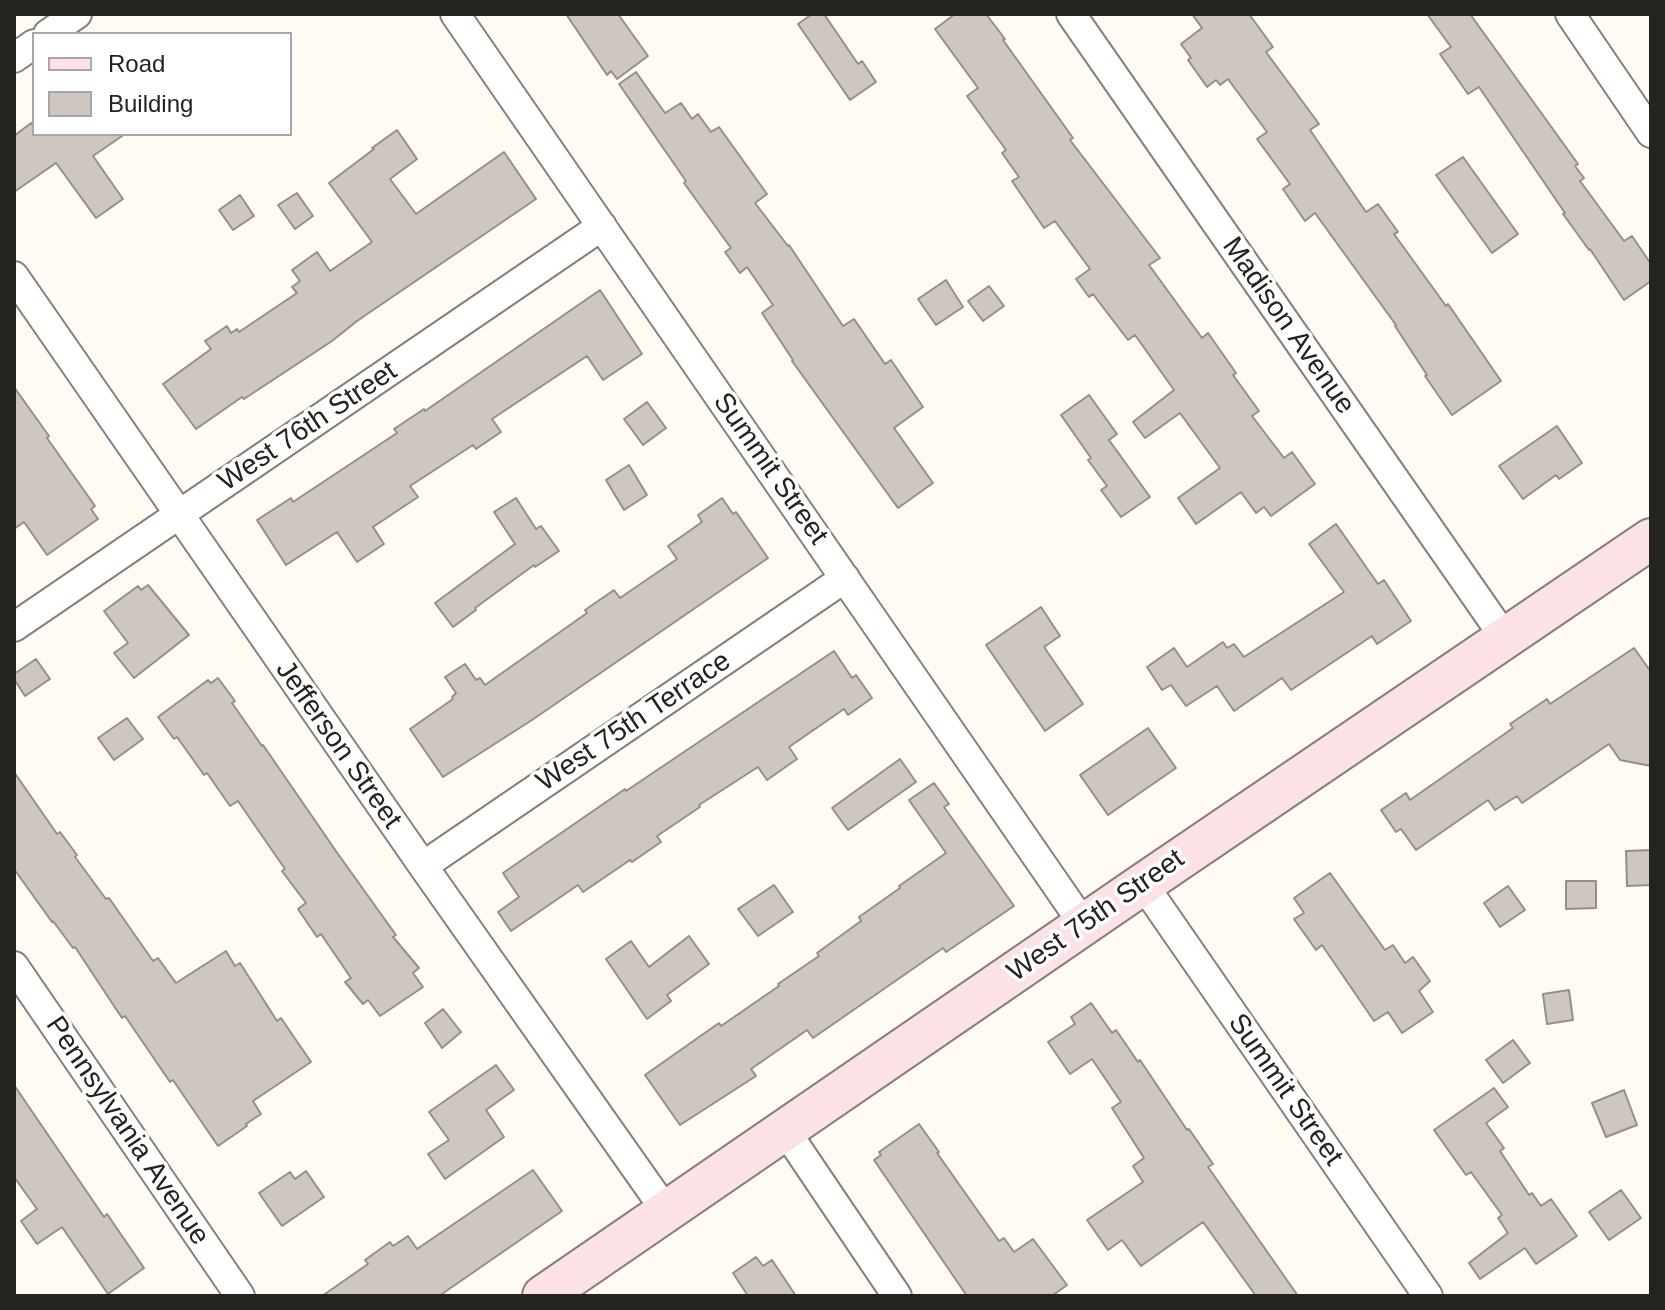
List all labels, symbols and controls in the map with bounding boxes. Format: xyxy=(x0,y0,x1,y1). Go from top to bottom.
legend xyxy=(32,32,292,136)
text: Road xyxy=(108,50,165,77)
text: Building xyxy=(108,90,193,117)
street label: Madison Avenue xyxy=(1215,231,1361,421)
street label: West 76th Street xyxy=(212,355,404,499)
street label: Summit Street xyxy=(705,387,835,551)
street label: West 75th Terrace xyxy=(531,645,737,799)
street label: Jefferson Street xyxy=(268,655,408,835)
street label: West 75th Street xyxy=(1001,843,1191,989)
street label: Summit Street xyxy=(1220,1008,1350,1172)
street label: Pennsylvania Avenue xyxy=(38,1010,216,1252)

